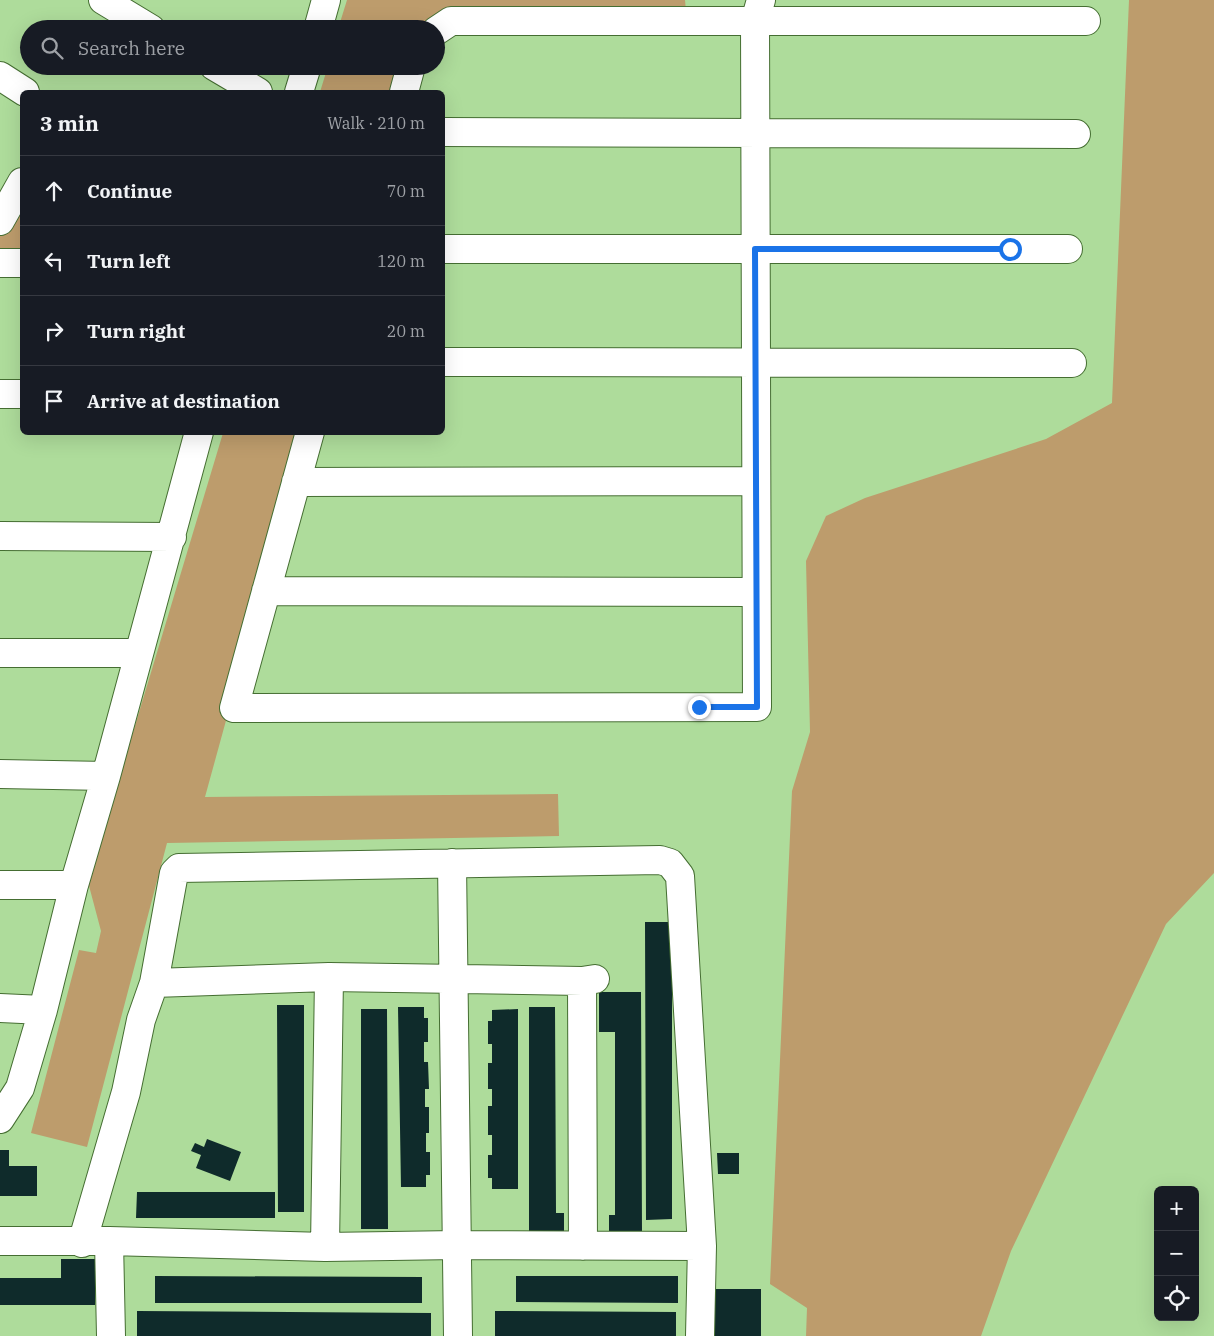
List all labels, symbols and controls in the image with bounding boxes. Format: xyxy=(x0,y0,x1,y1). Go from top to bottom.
search box xyxy=(20,20,445,75)
icon: search xyxy=(38,34,66,62)
text: Search here xyxy=(78,36,185,60)
text: 3 min xyxy=(40,109,99,137)
text: Walk · 210 m xyxy=(327,113,425,133)
icon: ahead xyxy=(40,177,68,205)
text: Continue xyxy=(87,179,172,203)
text: 70 m xyxy=(387,181,425,201)
route start xyxy=(999,238,1022,261)
icon: left xyxy=(40,247,68,275)
text: Turn left xyxy=(87,249,170,273)
text: 120 m xyxy=(377,251,425,271)
icon: right xyxy=(40,317,68,345)
text: Turn right xyxy=(87,319,185,343)
text: 20 m xyxy=(387,321,425,341)
icon: arrive xyxy=(40,387,68,415)
text: Arrive at destination xyxy=(87,389,280,413)
route end xyxy=(688,696,711,719)
map controls xyxy=(1154,1186,1199,1321)
button: + xyxy=(1154,1186,1199,1231)
button: − xyxy=(1154,1231,1199,1276)
button: locate xyxy=(1154,1276,1199,1321)

